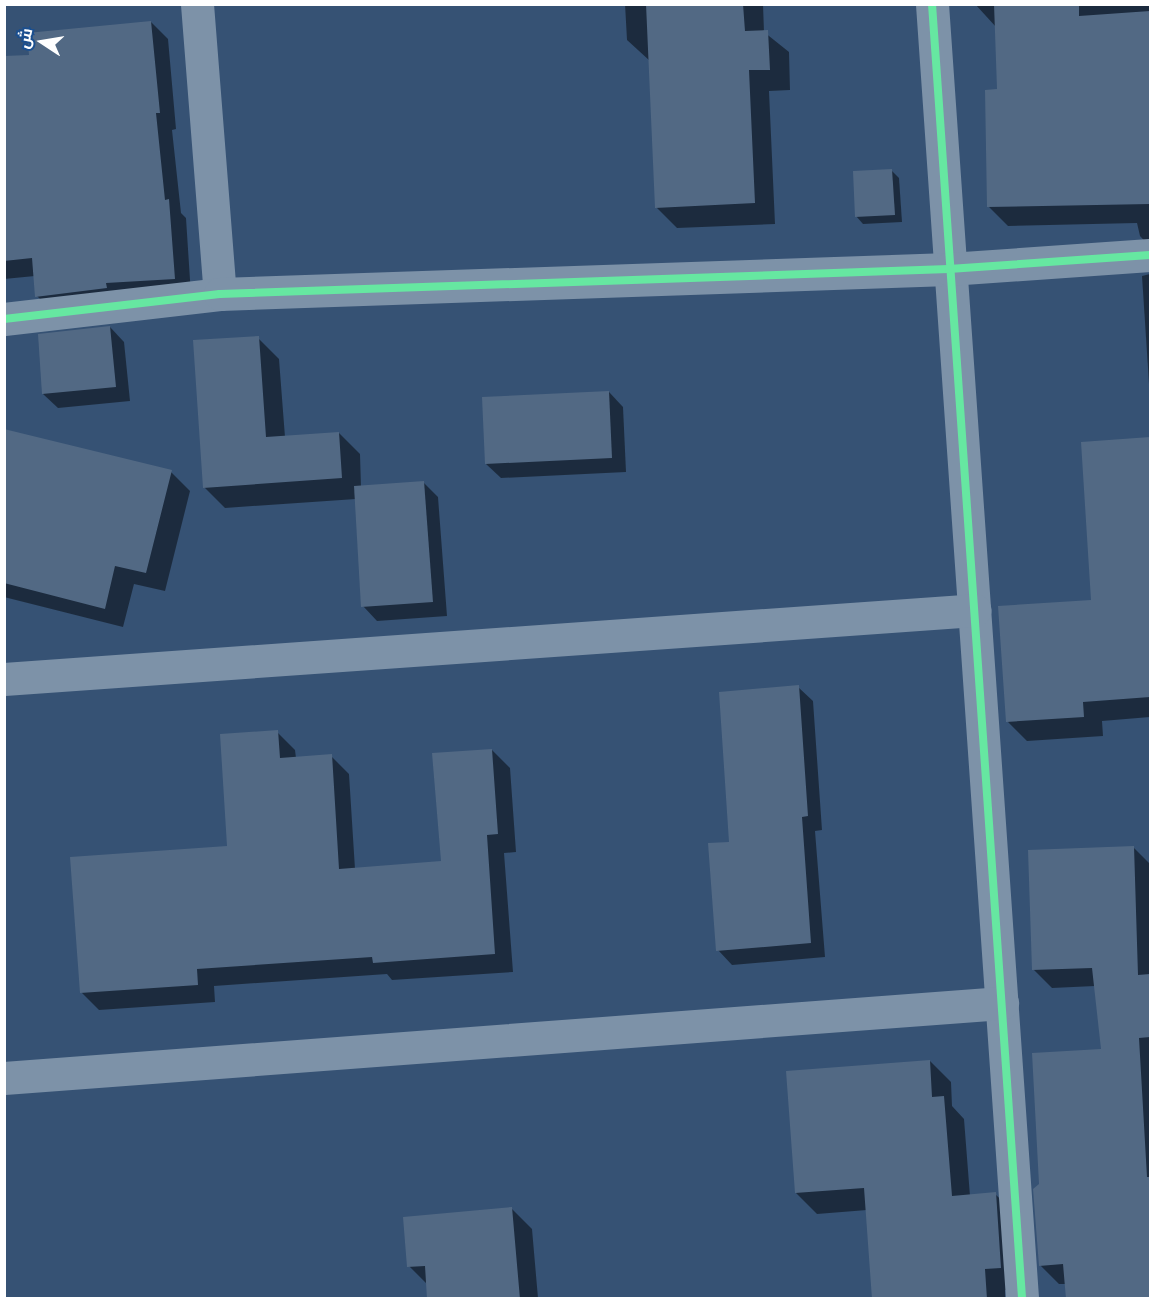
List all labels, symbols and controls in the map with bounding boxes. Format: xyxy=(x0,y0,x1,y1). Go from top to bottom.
north arrow xyxy=(12,12,72,72)
text: ش xyxy=(12,26,35,50)

